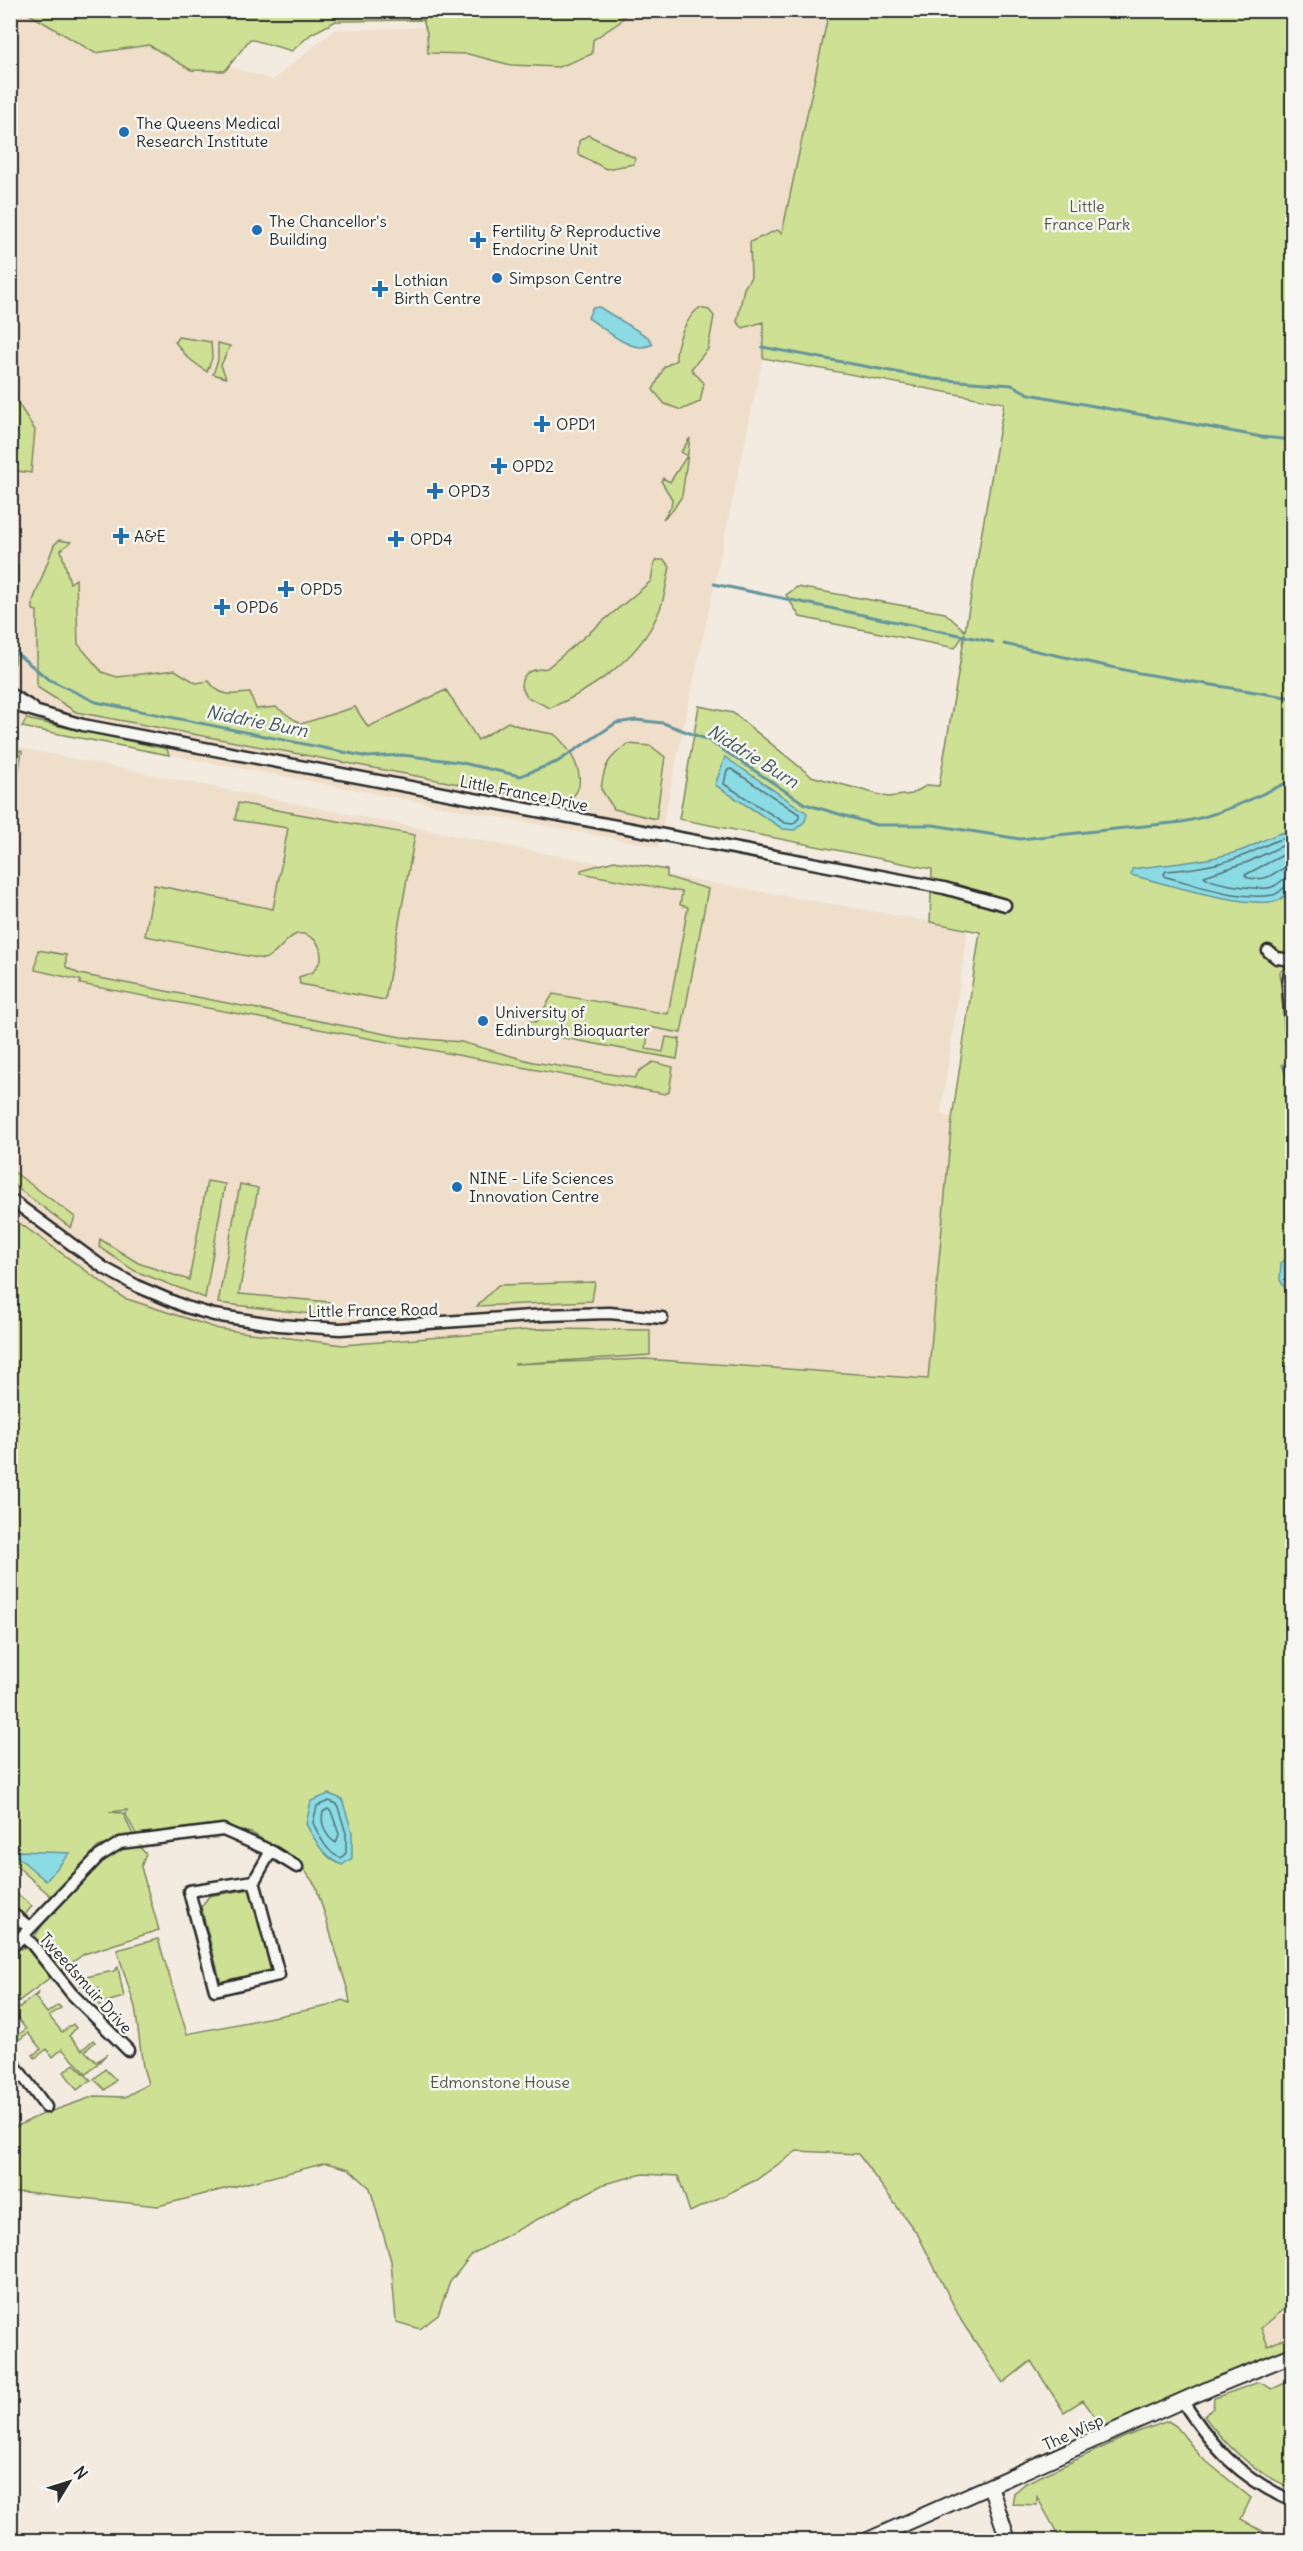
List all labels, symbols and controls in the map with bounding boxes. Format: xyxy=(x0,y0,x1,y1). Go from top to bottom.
place label: The Queens Medical Research Institute xyxy=(136,113,280,151)
marker: The Queens Medical Research Institute xyxy=(117,125,131,139)
park label: Little France Park xyxy=(1044,196,1130,234)
place label: The Chancellor's Building xyxy=(269,211,387,249)
place label: Fertility & Reproductive Endocrine Unit xyxy=(492,221,661,259)
marker: The Chancellor's Building xyxy=(250,223,264,237)
marker: Fertility & Reproductive Endocrine Unit xyxy=(469,231,487,249)
place label: Simpson Centre xyxy=(509,268,622,288)
place label: Lothian Birth Centre xyxy=(394,270,481,308)
marker: Simpson Centre xyxy=(490,271,504,285)
marker: Lothian Birth Centre xyxy=(371,280,389,298)
place label: OPD1 xyxy=(556,414,596,434)
marker: OPD1 xyxy=(533,415,551,433)
place label: OPD2 xyxy=(512,456,554,476)
marker: OPD2 xyxy=(490,457,508,475)
place label: OPD3 xyxy=(448,481,490,501)
marker: OPD3 xyxy=(426,482,444,500)
place label: A&E xyxy=(134,526,166,546)
marker: A&E xyxy=(112,527,130,545)
place label: OPD4 xyxy=(410,529,453,549)
marker: OPD4 xyxy=(387,530,405,548)
place label: OPD5 xyxy=(300,579,343,599)
marker: OPD5 xyxy=(277,580,295,598)
place label: OPD6 xyxy=(236,597,279,617)
marker: OPD6 xyxy=(213,598,231,616)
water label: Niddrie Burn xyxy=(204,700,310,742)
water label: Niddrie Burn xyxy=(703,719,803,793)
street label: Little France Drive xyxy=(458,771,590,815)
place label: University of Edinburgh Bioquarter xyxy=(495,1002,651,1040)
marker: University of Edinburgh Bioquarter xyxy=(476,1014,490,1028)
place label: NINE - Life Sciences Innovation Centre xyxy=(469,1168,614,1206)
marker: NINE - Life Sciences Innovation Centre xyxy=(450,1180,464,1194)
street label: Little France Road xyxy=(308,1299,438,1321)
street label: Tweedsmuir Drive xyxy=(35,1928,137,2038)
park label: Edmonstone House xyxy=(430,2072,570,2092)
street label: The Wisp xyxy=(1040,2409,1106,2455)
north arrow xyxy=(39,2452,99,2512)
text: N xyxy=(70,2462,92,2483)

